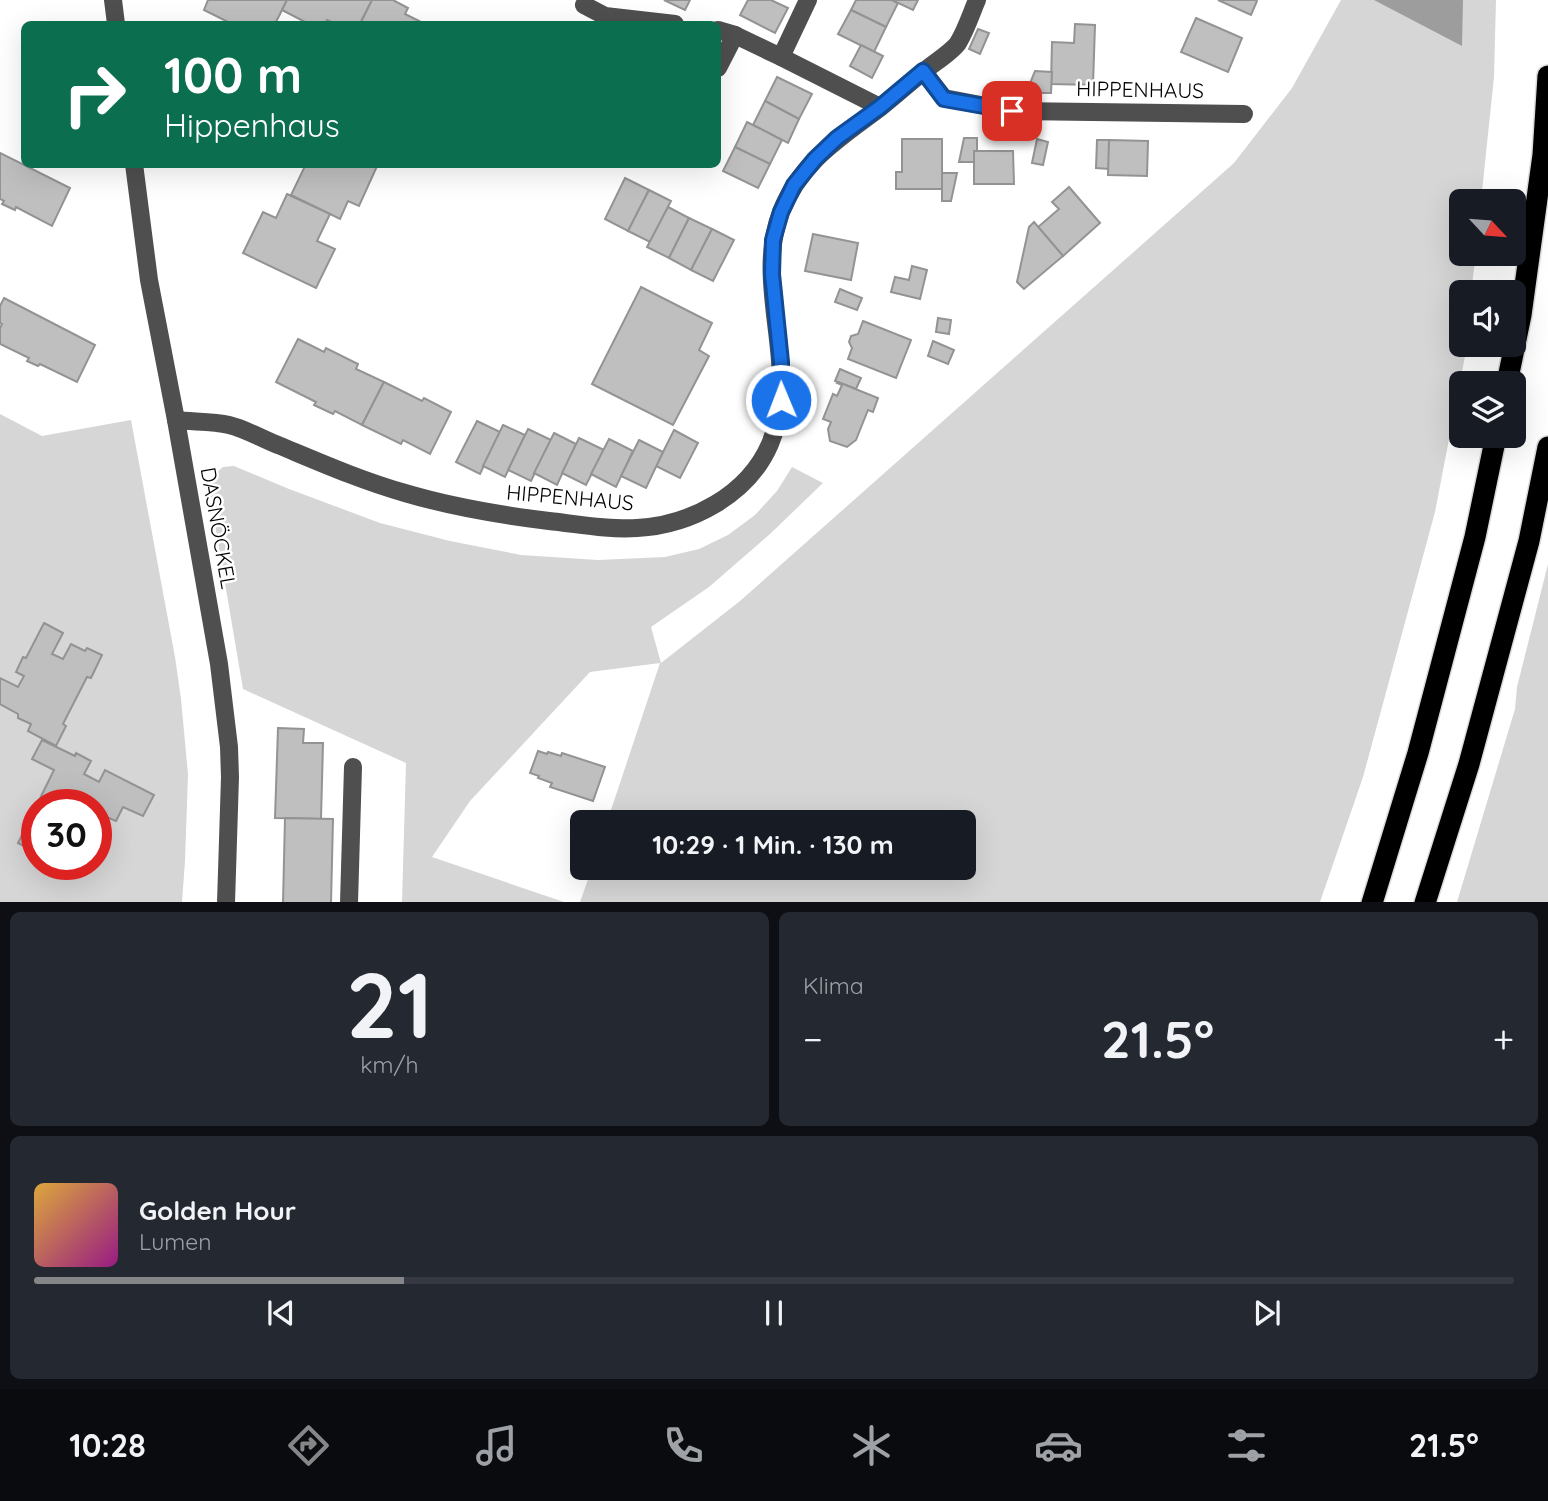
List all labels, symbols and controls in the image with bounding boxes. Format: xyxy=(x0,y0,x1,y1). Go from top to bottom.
text: 100 m xyxy=(164,44,302,105)
icon: right xyxy=(49,49,140,140)
street label: HIPPENHAUS xyxy=(1076,75,1204,103)
pin xyxy=(982,81,1042,141)
icon: arrive xyxy=(993,92,1031,130)
text: Hippenhaus xyxy=(164,105,340,145)
north arrow xyxy=(1449,189,1526,266)
map controls xyxy=(1449,189,1526,448)
button: sound xyxy=(1449,280,1526,357)
position arrow xyxy=(744,363,818,437)
button: layers xyxy=(1449,371,1526,448)
street label: DASNÖCKEL xyxy=(196,465,242,591)
street label: HIPPENHAUS xyxy=(505,478,635,516)
speed limit sign: 30 xyxy=(21,789,112,880)
text: 10:29 · 1 Min. · 130 m xyxy=(652,828,894,861)
text: 21 xyxy=(346,947,433,1061)
text: Klima xyxy=(803,971,864,1000)
text: 21.5° xyxy=(1101,1006,1214,1071)
text: − xyxy=(803,1015,823,1063)
text: + xyxy=(1493,1015,1514,1063)
text: km/h xyxy=(360,1050,419,1079)
text: Golden Hour xyxy=(139,1194,296,1227)
text: Lumen xyxy=(139,1227,212,1256)
icon: previous xyxy=(262,1294,300,1332)
icon: pause xyxy=(755,1294,793,1332)
icon: next xyxy=(1248,1294,1286,1332)
icon: directions xyxy=(284,1421,333,1470)
icon: music xyxy=(472,1421,521,1470)
icon: phone xyxy=(659,1421,708,1470)
icon: climate xyxy=(847,1421,896,1470)
icon: car xyxy=(1034,1421,1083,1470)
icon: filters xyxy=(1222,1421,1271,1470)
text: 10:28 xyxy=(69,1425,146,1465)
text: 21.5° xyxy=(1409,1425,1479,1465)

